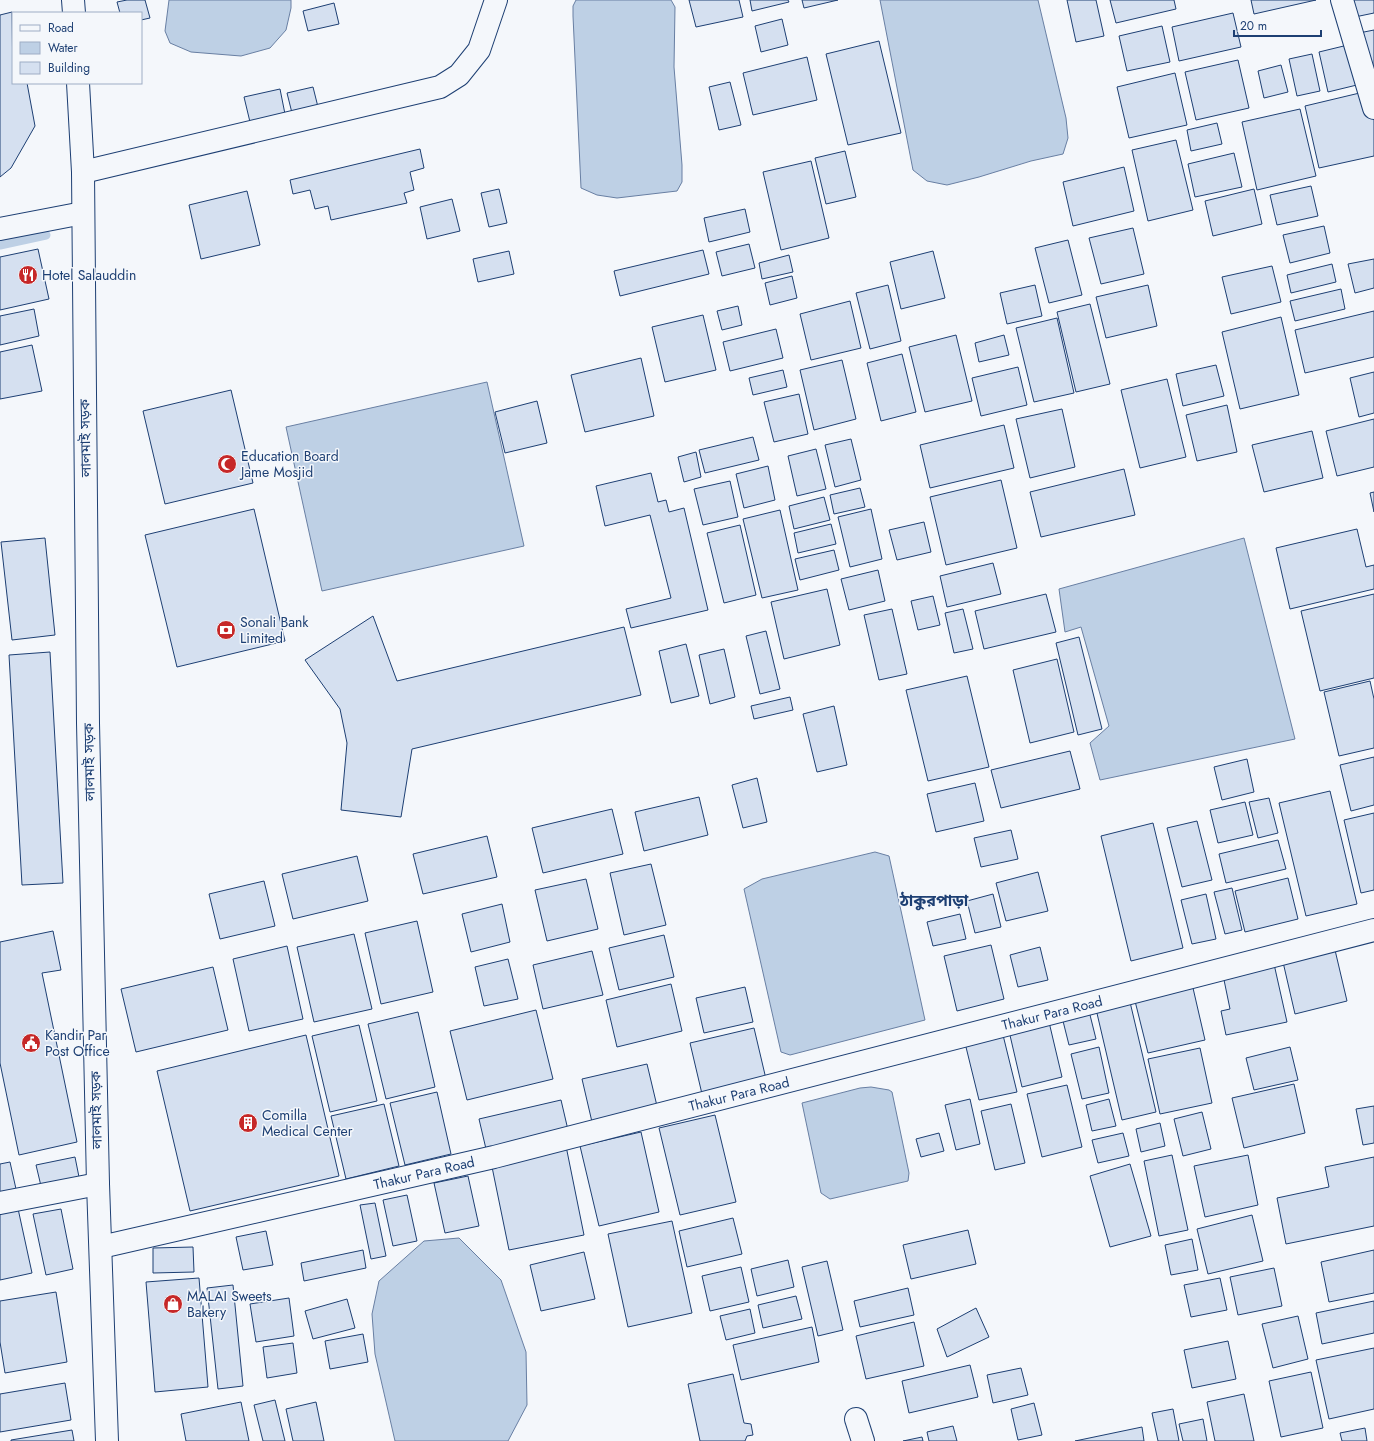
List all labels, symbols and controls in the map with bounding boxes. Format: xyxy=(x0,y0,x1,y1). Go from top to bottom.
legend xyxy=(12,12,142,84)
scale bar xyxy=(1234,12,1321,38)
text: 20 m xyxy=(1240,17,1267,35)
text: Road xyxy=(48,19,74,37)
text: Water xyxy=(48,39,79,57)
text: Building xyxy=(48,59,90,77)
restaurant icon: Hotel Salauddin xyxy=(17,264,39,286)
place label: Hotel Salauddin xyxy=(42,265,136,285)
street label: লালমাই সড়ক xyxy=(74,398,96,478)
place label: Education Board Jame Mosjid xyxy=(239,446,339,482)
mosque icon: Education Board Jame Mosjid xyxy=(216,453,238,475)
place label: Sonali Bank Limited xyxy=(240,612,309,648)
bank icon: Sonali Bank Limited xyxy=(215,619,237,641)
street label: লালমাই সড়ক xyxy=(78,722,100,802)
district label: ঠাকুরপাড়া xyxy=(899,889,969,912)
street label: Thakur Para Road xyxy=(1000,991,1104,1035)
place label: Kandir Par Post Office xyxy=(45,1025,110,1061)
public building icon: Kandir Par Post Office xyxy=(20,1032,42,1054)
street label: লালমাই সড়ক xyxy=(85,1070,107,1150)
street label: Thakur Para Road xyxy=(687,1072,791,1116)
place label: Comilla Medical Center xyxy=(262,1105,353,1141)
building icon: Comilla Medical Center xyxy=(237,1112,259,1134)
street label: Thakur Para Road xyxy=(372,1152,476,1194)
place label: MALAI Sweets Bakery xyxy=(187,1286,272,1322)
shop icon: MALAI Sweets Bakery xyxy=(162,1293,184,1315)

